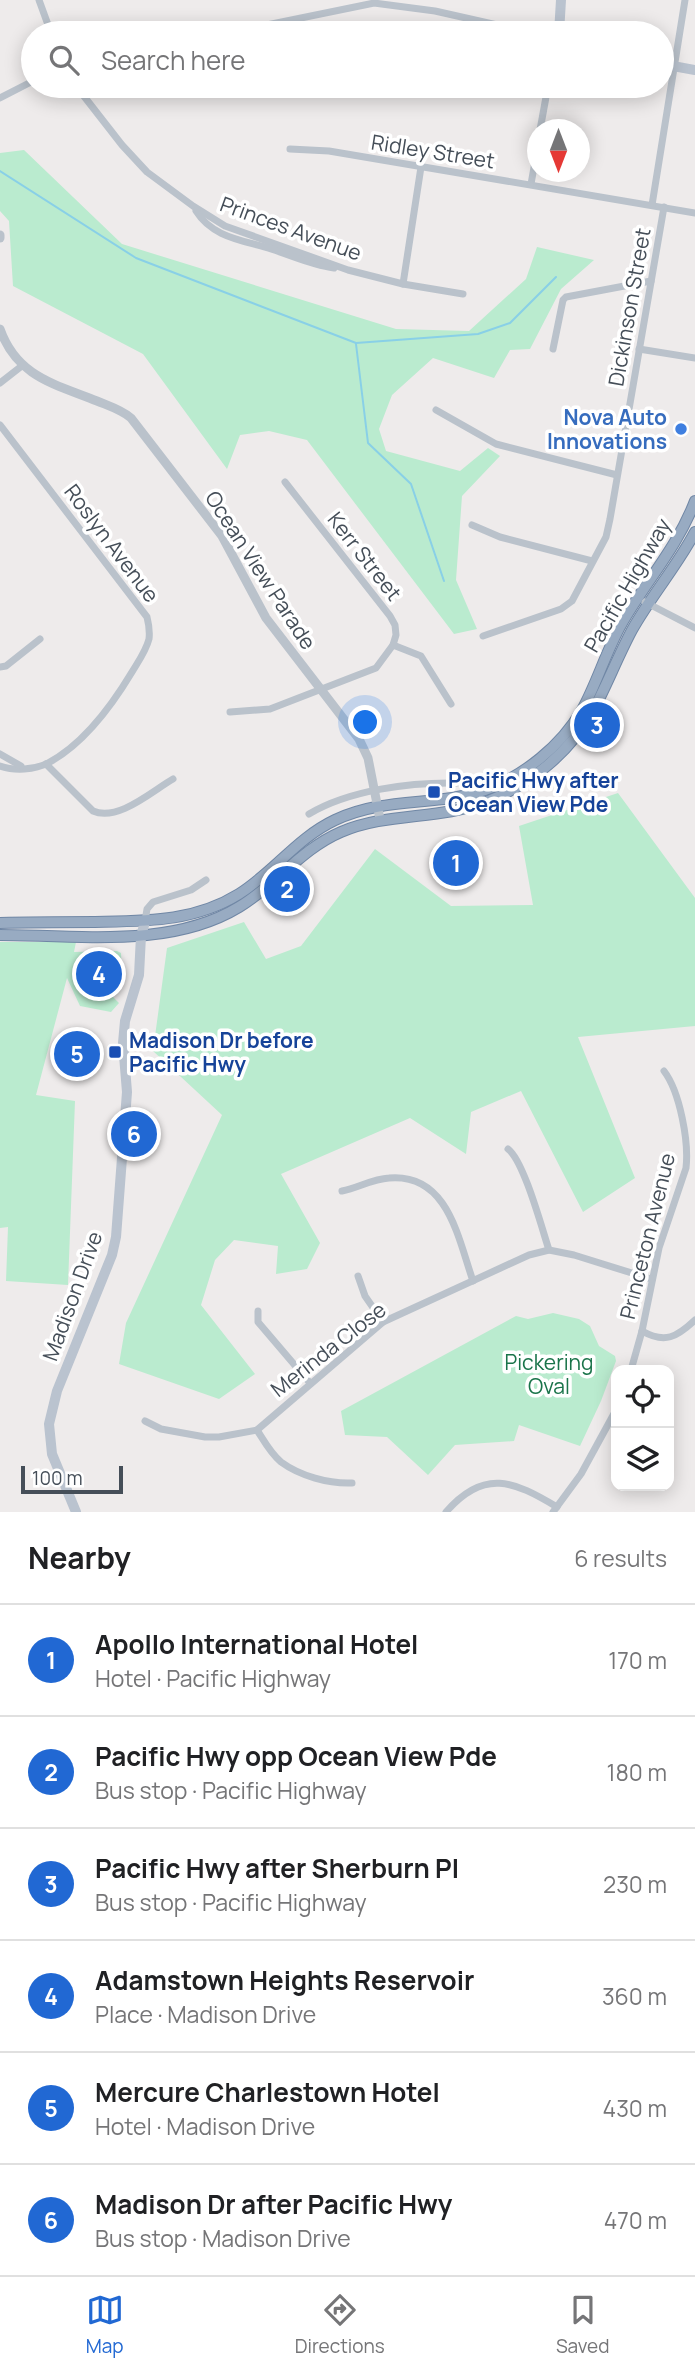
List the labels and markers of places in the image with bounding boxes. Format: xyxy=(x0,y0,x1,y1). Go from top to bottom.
place label: Nova Auto Innovations xyxy=(547,403,667,455)
marker: Nova Auto Innovations xyxy=(673,421,689,437)
pin: 3 xyxy=(574,699,620,751)
place label: Pacific Hwy after Ocean View Pde xyxy=(448,766,619,818)
marker: Pacific Hwy after Ocean View Pde xyxy=(426,784,442,800)
pin: 1 xyxy=(433,837,479,889)
pin: 2 xyxy=(264,863,310,915)
pin: 4 xyxy=(76,948,122,1000)
place label: Madison Dr before Pacific Hwy xyxy=(129,1026,314,1078)
pin: 5 xyxy=(54,1028,100,1080)
marker: Madison Dr before Pacific Hwy xyxy=(107,1044,123,1060)
pin: 6 xyxy=(111,1108,157,1160)

